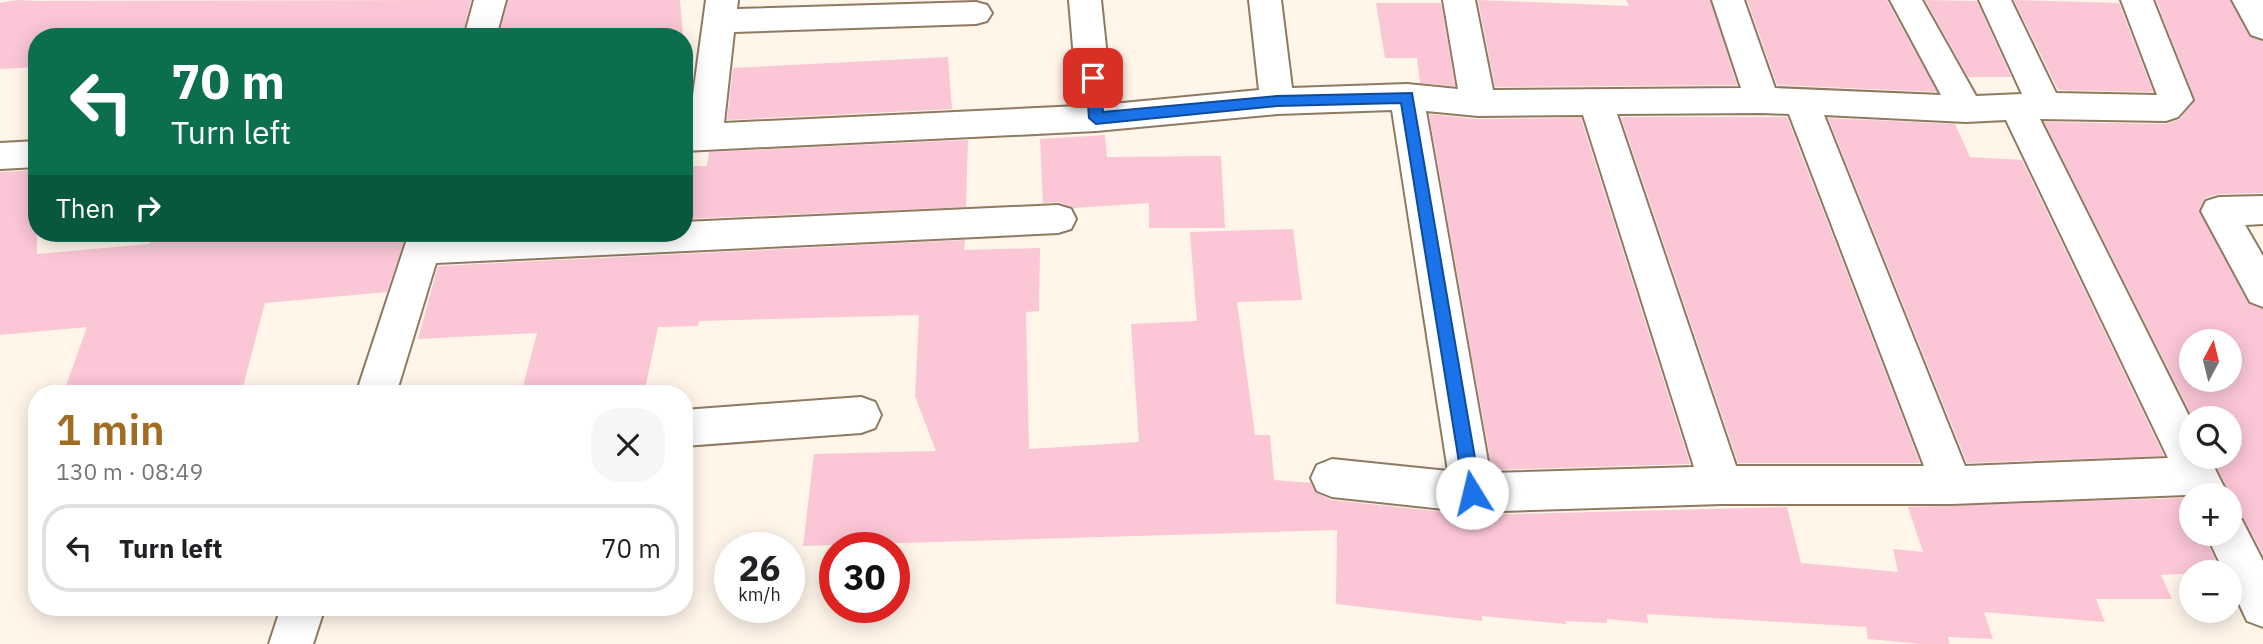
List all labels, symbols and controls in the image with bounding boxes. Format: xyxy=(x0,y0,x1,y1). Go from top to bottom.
pin xyxy=(1063,48,1123,108)
text: 70 m xyxy=(171,49,285,112)
icon: left xyxy=(56,56,147,147)
icon: arrive xyxy=(1074,59,1112,97)
text: Turn left xyxy=(171,111,291,153)
icon: right xyxy=(129,189,167,227)
text: Then xyxy=(56,191,115,225)
north arrow xyxy=(2179,329,2242,392)
map controls xyxy=(2179,329,2242,623)
text: 1 min xyxy=(56,402,165,457)
button: search xyxy=(2179,406,2242,469)
button: close xyxy=(591,408,665,482)
text: 130 m · 08:49 xyxy=(56,456,203,486)
position arrow xyxy=(1435,456,1509,530)
button: + xyxy=(2179,483,2242,546)
icon: left xyxy=(60,529,98,567)
text: Turn left xyxy=(119,531,222,565)
text: 70 m xyxy=(601,531,661,565)
speed limit sign: 30 xyxy=(819,532,910,623)
text: 26 xyxy=(738,545,781,591)
button: − xyxy=(2179,560,2242,623)
text: km/h xyxy=(738,583,781,606)

